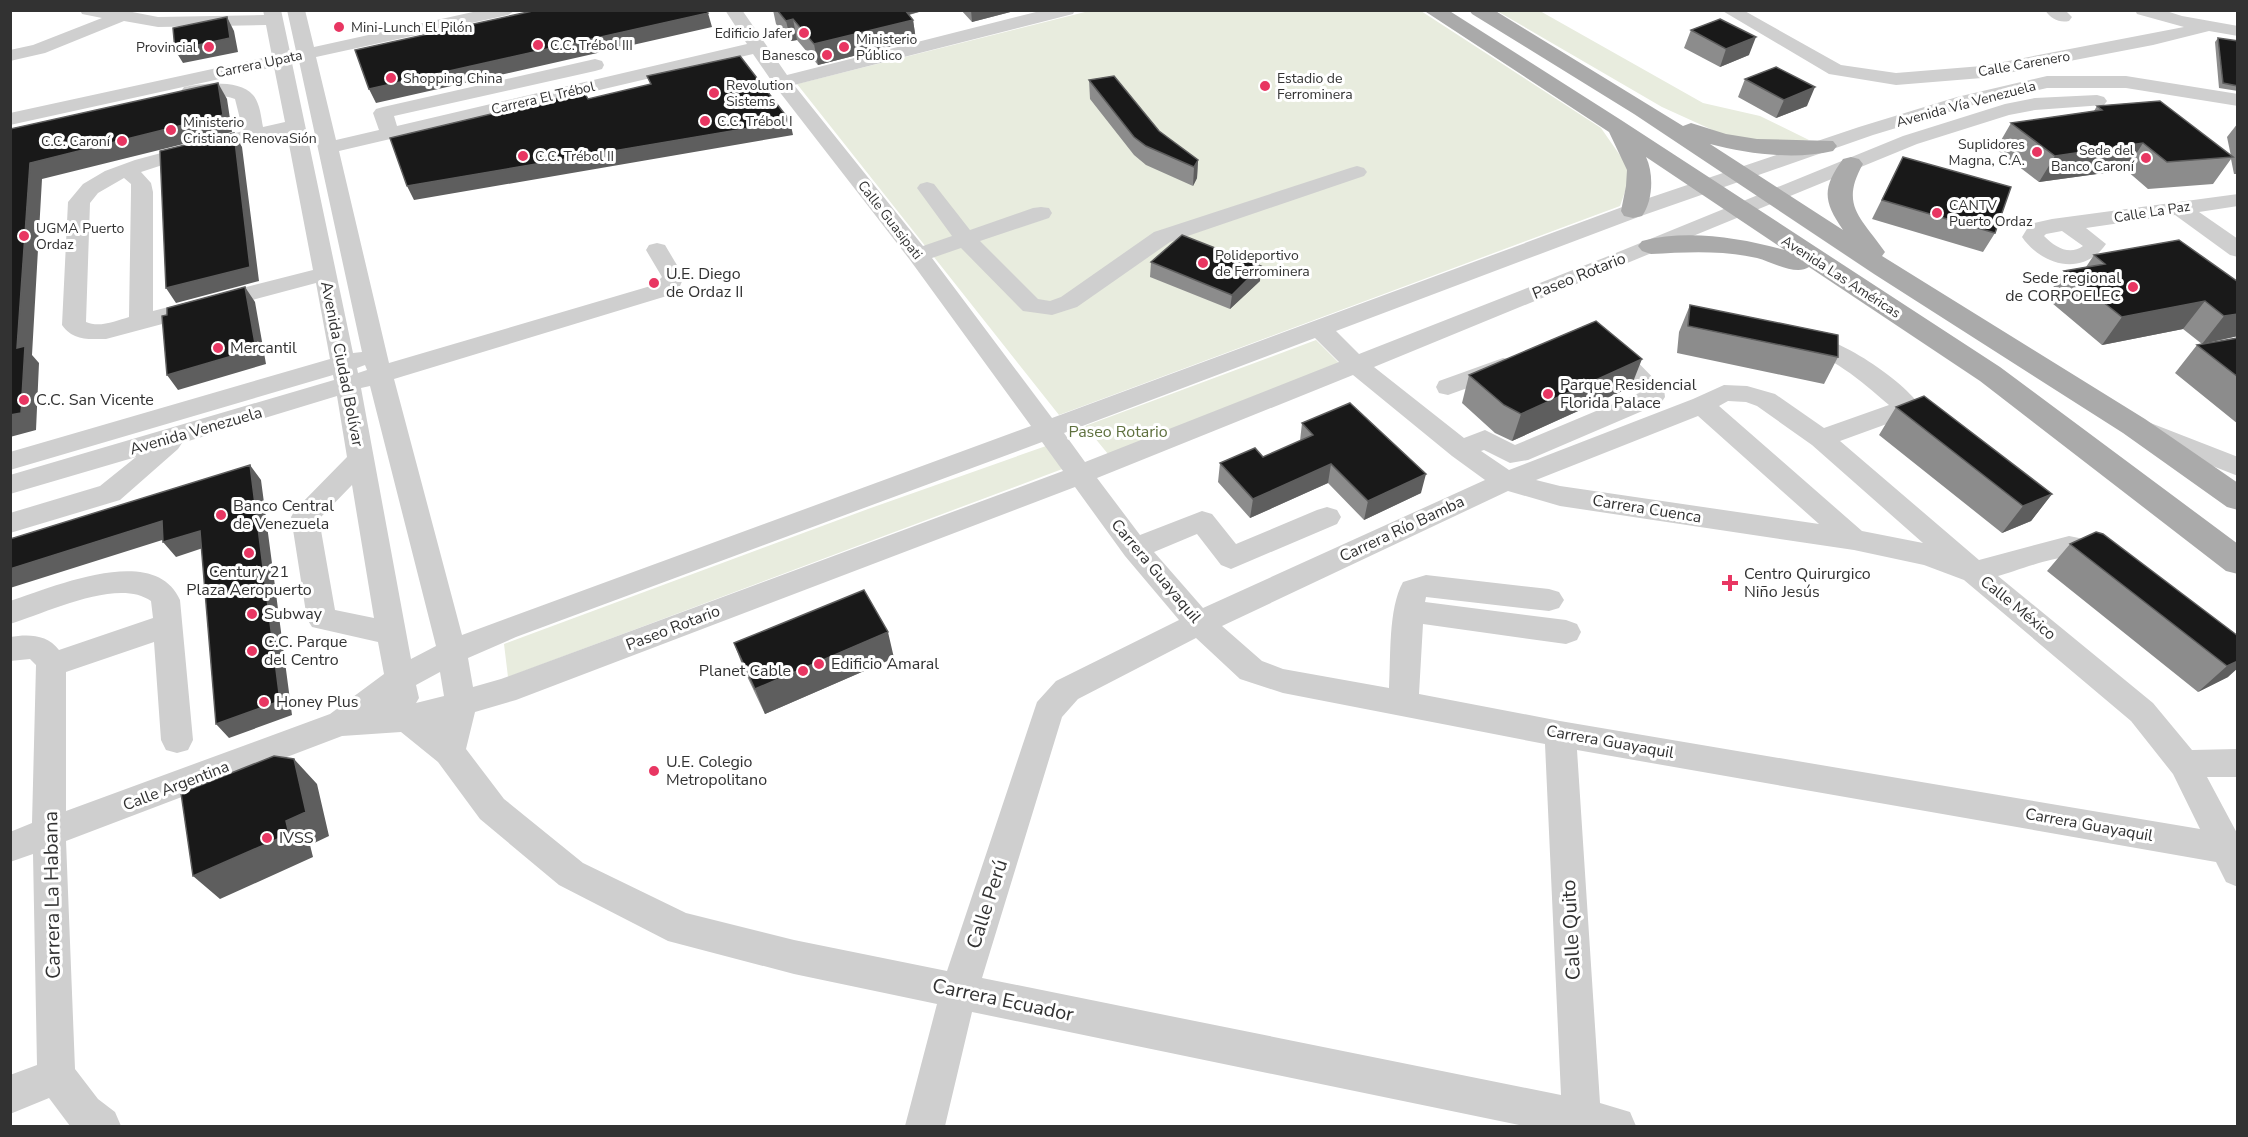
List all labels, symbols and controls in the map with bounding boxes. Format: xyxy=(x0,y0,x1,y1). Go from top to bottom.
place label: Mini-Lunch El Pilón xyxy=(351,18,472,37)
marker: Mini-Lunch El Pilón xyxy=(332,20,346,34)
place label: Edificio Jafer xyxy=(715,24,792,43)
marker: Edificio Jafer xyxy=(797,26,811,40)
place label: Ministerio Público xyxy=(856,30,918,65)
place label: C.C. Trébol III xyxy=(550,36,633,55)
place label: Provincial xyxy=(136,38,198,57)
marker: C.C. Trébol III xyxy=(531,38,545,52)
marker: Provincial xyxy=(202,40,216,54)
marker: Ministerio Público xyxy=(837,40,851,54)
street label: Carrera Upata xyxy=(214,46,304,82)
place label: Banesco xyxy=(762,46,815,65)
street label: Calle Carenero xyxy=(1977,47,2072,81)
marker: Banesco xyxy=(820,48,834,62)
place label: Shopping China xyxy=(403,69,503,88)
place label: Estadio de Ferrominera xyxy=(1277,69,1353,104)
marker: Shopping China xyxy=(384,71,398,85)
place label: Revolution Sistems xyxy=(726,76,793,111)
street label: Avenida Vía Venezuela xyxy=(1894,76,2038,132)
street label: Carrera El Trébol xyxy=(489,77,597,119)
marker: Estadio de Ferrominera xyxy=(1258,79,1272,93)
marker: Revolution Sistems xyxy=(707,86,721,100)
place label: C.C. Trébol I xyxy=(717,112,793,131)
place label: Ministerio Cristiano RenovaSión xyxy=(183,113,317,148)
marker: C.C. Trébol I xyxy=(698,114,712,128)
marker: Ministerio Cristiano RenovaSión xyxy=(164,123,178,137)
place label: C.C. Caroní xyxy=(41,132,111,151)
marker: C.C. Caroní xyxy=(115,134,129,148)
place label: Suplidores Magna, C.A. xyxy=(1949,135,2025,170)
place label: Sede del Banco Caroní xyxy=(2051,141,2135,176)
marker: Suplidores Magna, C.A. xyxy=(2030,145,2044,159)
place label: C.C. Trébol II xyxy=(535,147,614,166)
marker: C.C. Trébol II xyxy=(516,149,530,163)
marker: Sede del Banco Caroní xyxy=(2139,151,2153,165)
street label: Calle Guasipati xyxy=(853,177,927,263)
place label: CANTV Puerto Ordaz xyxy=(1949,196,2033,231)
street label: Calle La Paz xyxy=(2113,197,2192,227)
marker: CANTV Puerto Ordaz xyxy=(1930,206,1944,220)
place label: UGMA Puerto Ordaz xyxy=(36,219,124,254)
marker: UGMA Puerto Ordaz xyxy=(17,229,31,243)
street label: Avenida Las Américas xyxy=(1778,231,1905,323)
place label: Polideportivo de Ferrominera xyxy=(1215,246,1310,281)
street label: Paseo Rotario xyxy=(1529,247,1629,305)
marker: Polideportivo de Ferrominera xyxy=(1196,256,1210,270)
place label: U.E. Diego de Ordaz II xyxy=(666,263,743,303)
place label: Sede regional de CORPOELEC xyxy=(2005,267,2121,307)
marker: U.E. Diego de Ordaz II xyxy=(647,276,661,290)
street label: Avenida Ciudad Bolívar xyxy=(315,280,369,449)
marker: Sede regional de CORPOELEC xyxy=(2126,280,2140,294)
place label: Mercantil xyxy=(230,337,297,359)
marker: Mercantil xyxy=(211,341,225,355)
place label: Parque Residencial Florida Palace xyxy=(1560,374,1697,414)
marker: Parque Residencial Florida Palace xyxy=(1541,387,1555,401)
place label: C.C. San Vicente xyxy=(36,389,154,411)
marker: C.C. San Vicente xyxy=(17,393,31,407)
street label: Avenida Venezuela xyxy=(127,402,265,460)
park label: Paseo Rotario xyxy=(1068,421,1168,443)
street label: Carrera Río Bamba xyxy=(1336,490,1468,568)
street label: Carrera Cuenca xyxy=(1591,490,1703,528)
place label: Banco Central de Venezuela xyxy=(233,495,334,535)
marker: Banco Central de Venezuela xyxy=(214,508,228,522)
street label: Carrera Guayaquil xyxy=(1106,514,1206,628)
marker: Century 21 Plaza Aeropuerto xyxy=(242,546,256,560)
place label: Century 21 Plaza Aeropuerto xyxy=(186,561,312,601)
place label: Centro Quirurgico Niño Jesús xyxy=(1744,563,1871,603)
street label: Calle México xyxy=(1976,571,2061,645)
marker: Centro Quirurgico Niño Jesús xyxy=(1721,574,1739,592)
street label: Paseo Rotario xyxy=(623,600,723,656)
place label: Subway xyxy=(264,603,323,625)
marker: Subway xyxy=(245,607,259,621)
place label: C.C. Parque del Centro xyxy=(264,631,347,671)
marker: C.C. Parque del Centro xyxy=(245,644,259,658)
place label: Edificio Amaral xyxy=(831,653,939,675)
marker: Edificio Amaral xyxy=(812,657,826,671)
place label: Planet Cable xyxy=(699,660,791,682)
marker: Planet Cable xyxy=(796,664,810,678)
place label: Honey Plus xyxy=(276,691,358,713)
marker: Honey Plus xyxy=(257,695,271,709)
street label: Carrera Guayaquil xyxy=(1544,720,1676,764)
place label: U.E. Colegio Metropolitano xyxy=(666,751,767,791)
street label: Calle Argentina xyxy=(120,756,232,816)
marker: U.E. Colegio Metropolitano xyxy=(647,764,661,778)
street label: Carrera Guayaquil xyxy=(2023,803,2155,847)
street label: Carrera La Habana xyxy=(37,811,67,979)
place label: IVSS xyxy=(279,827,314,849)
marker: IVSS xyxy=(260,831,274,845)
street label: Calle Perú xyxy=(960,856,1014,952)
street label: Calle Quito xyxy=(1555,879,1587,981)
street label: Carrera Ecuador xyxy=(930,972,1076,1028)

